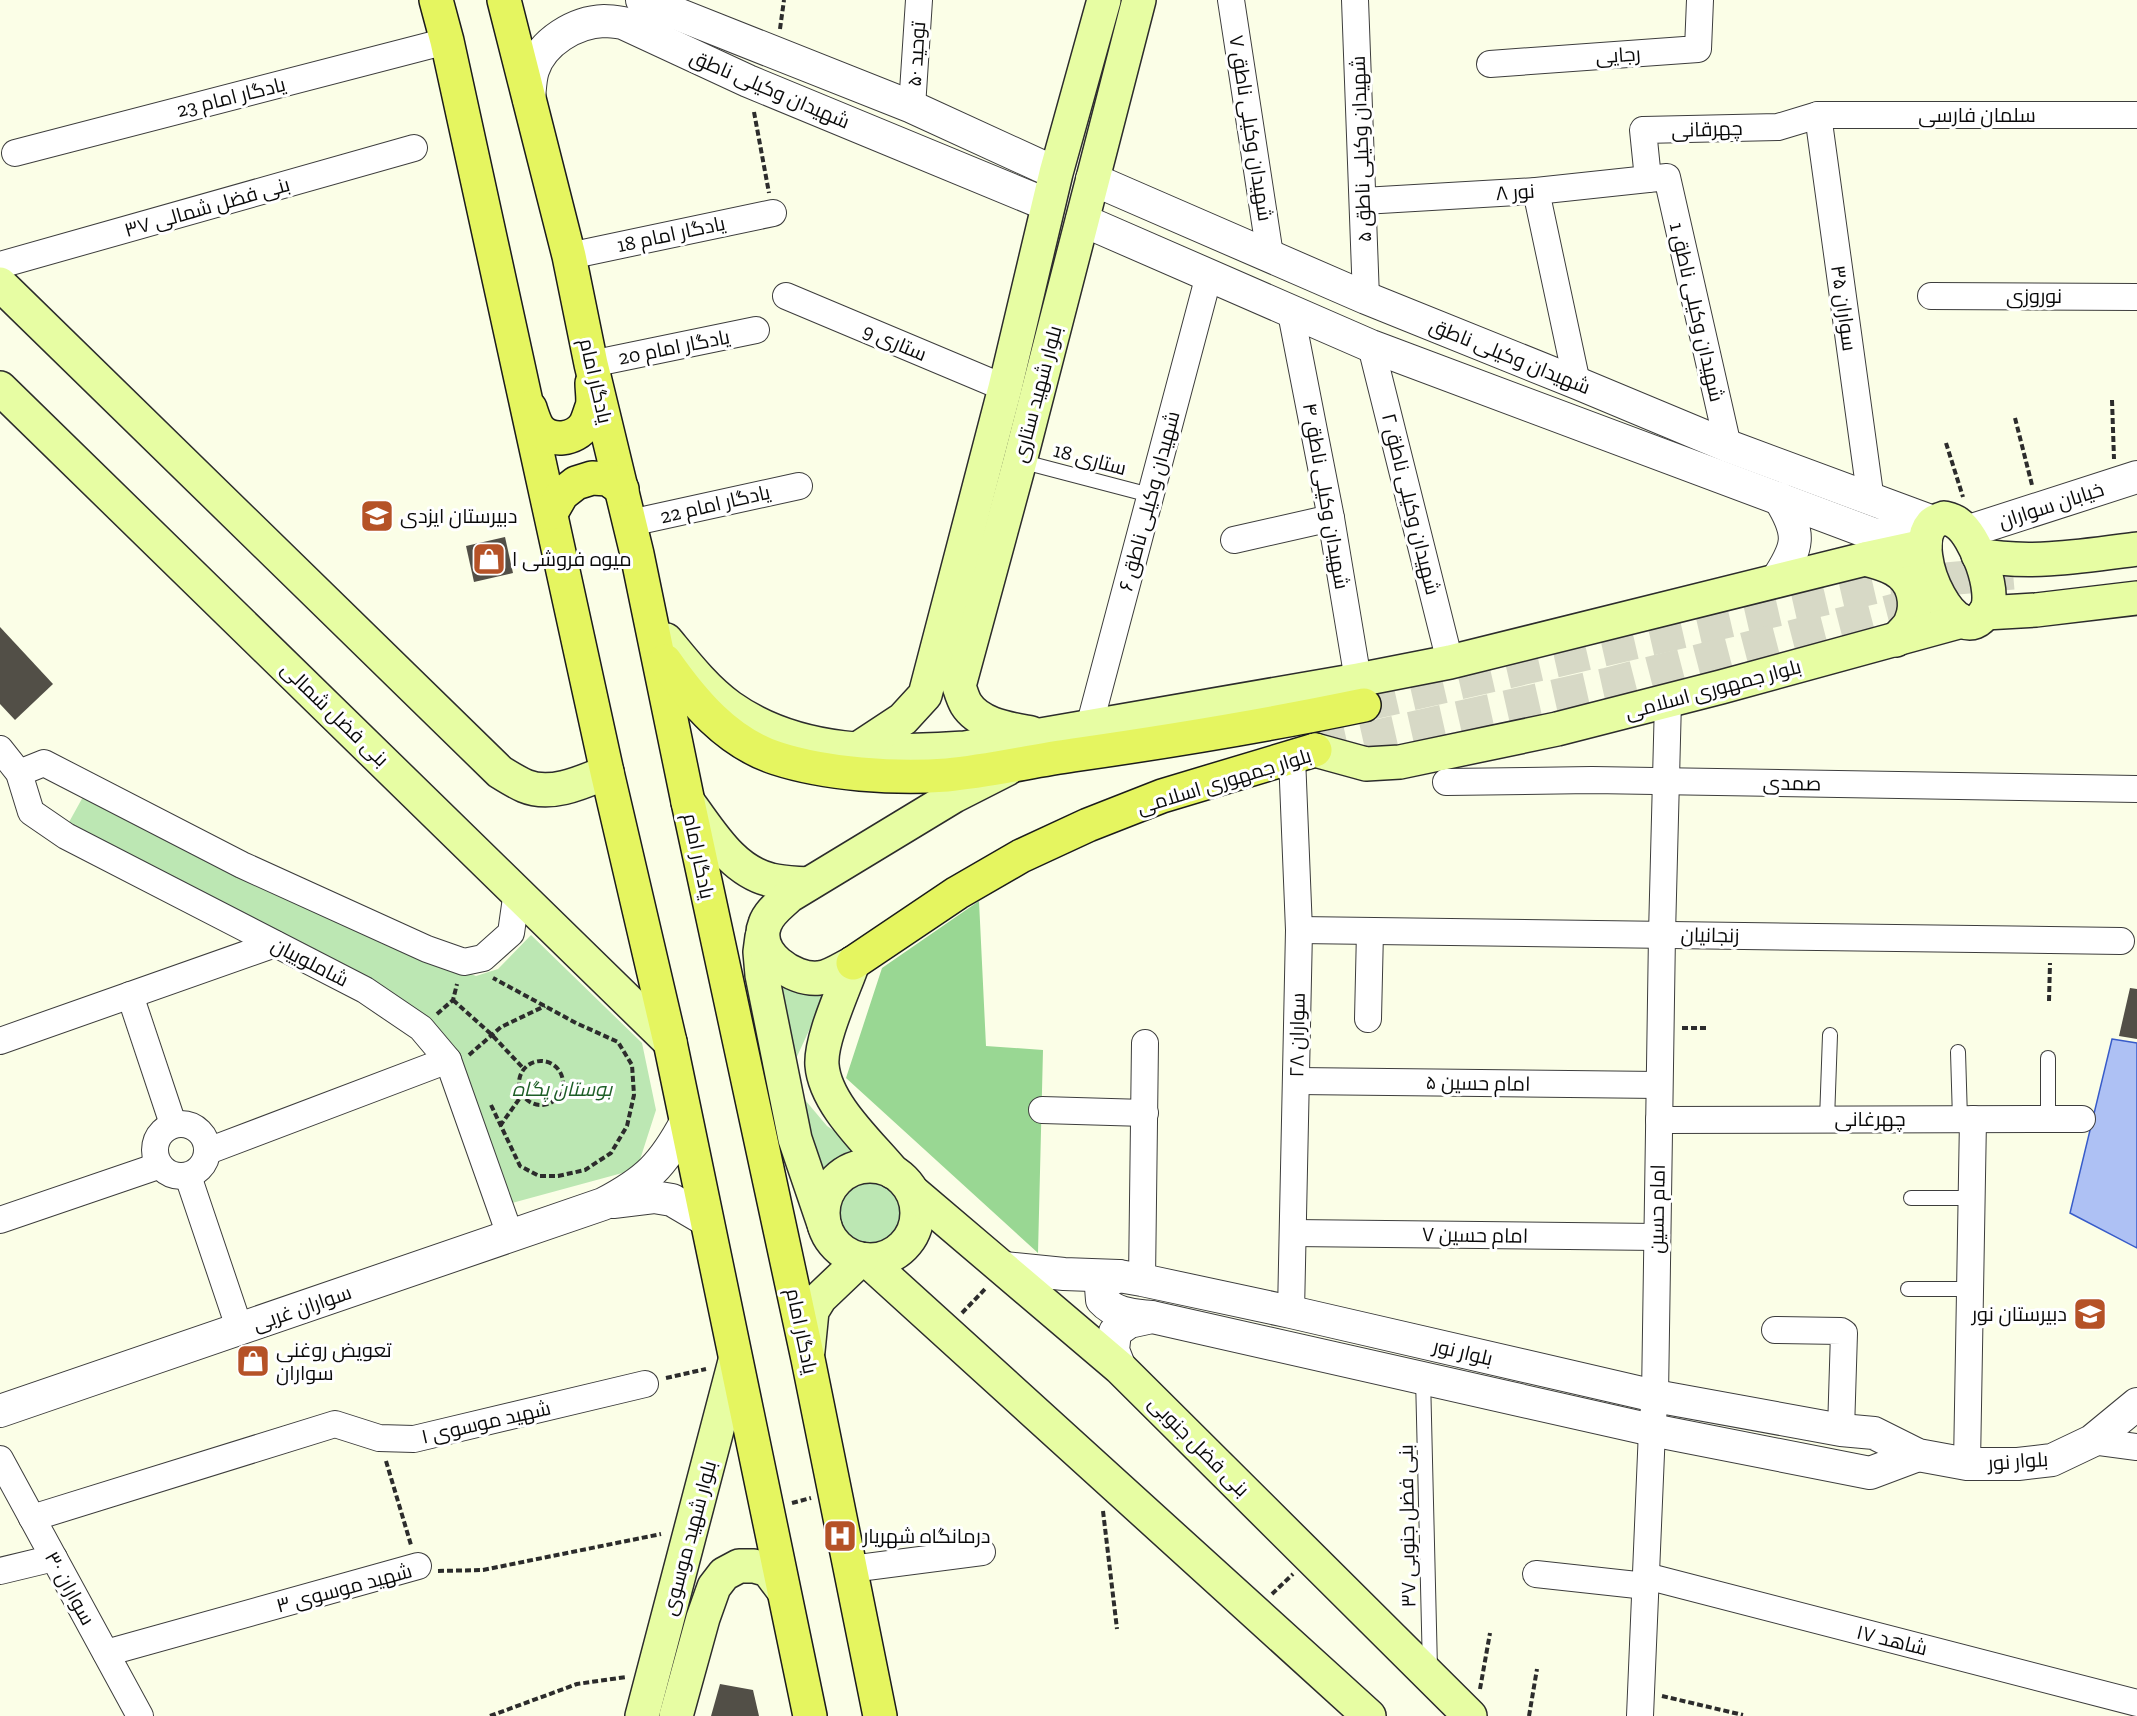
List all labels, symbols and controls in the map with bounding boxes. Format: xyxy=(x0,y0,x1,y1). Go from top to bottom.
street label: توحید ۵۰ xyxy=(902,20,930,87)
street label: شهیدان وکیلی ناطق ۷ xyxy=(1223,33,1278,223)
street label: رجایی xyxy=(1595,41,1641,70)
street label: شهیدان وکیلی ناطق xyxy=(686,45,853,134)
street label: شهیدان وکیلی ناطق ۵ xyxy=(1346,55,1377,243)
street label: یادگار امام 23 xyxy=(174,72,289,124)
street label: سلمان فارسی xyxy=(1918,103,2036,128)
street label: چهرقانی xyxy=(1671,116,1743,143)
street label: بنی فضل شمالی ۳۷ xyxy=(122,172,293,243)
street label: نور ۸ xyxy=(1495,179,1535,205)
street label: یادگار امام 18 xyxy=(615,211,728,259)
street label: شهیدان وکیلی ناطق 1 xyxy=(1664,220,1729,404)
street label: سواران ۳۵ xyxy=(1825,264,1862,353)
street label: نوروزی xyxy=(2006,284,2062,309)
street label: شهیدان وکیلی ناطق xyxy=(1426,313,1594,400)
street label: ستاری 9 xyxy=(859,318,930,367)
street label: بلوار شهید ستاری xyxy=(1007,323,1068,465)
street label: یادگار امام 20 xyxy=(616,324,733,372)
street label: یادگار امام xyxy=(573,336,618,427)
street label: شهیدان وکیلی ناطق ۴ xyxy=(1297,401,1354,591)
street label: شهیدان وکیلی ناطق ۶ xyxy=(1113,408,1186,594)
street label: شهیدان وکیلی ناطق ٢ xyxy=(1376,411,1445,598)
street label: ستاری 18 xyxy=(1051,438,1129,481)
street label: خیابان سواران xyxy=(1995,477,2107,534)
street label: یادگار امام 22 xyxy=(658,480,773,530)
school or university icon: دبیرستان ایزدی xyxy=(359,498,395,534)
place label: دبیرستان ایزدی xyxy=(400,504,517,529)
shop icon: میوه فروشی ا xyxy=(471,541,507,577)
place label: میوه فروشی ا xyxy=(512,547,632,572)
street label: بلوار جمهوری اسلامی xyxy=(1622,654,1804,725)
street label: بنی فضل شمالی xyxy=(276,657,394,772)
street label: بلوار جمهوری اسلامی xyxy=(1134,743,1314,820)
street label: صمدی xyxy=(1763,770,1821,797)
street label: یادگار امام xyxy=(676,811,720,902)
street label: زنجانیان xyxy=(1680,922,1740,949)
street label: شاملوییان xyxy=(267,932,353,993)
street label: سواران ۲۸ xyxy=(1284,992,1311,1078)
street label: امام حسین ۵ xyxy=(1425,1070,1531,1098)
park label: بوستان پگاه xyxy=(512,1077,614,1103)
street label: چهرغانی xyxy=(1834,1107,1906,1132)
street label: امام حسین xyxy=(1644,1164,1672,1254)
street label: امام حسین ۷ xyxy=(1422,1222,1528,1250)
street label: سواران غربی xyxy=(249,1280,355,1337)
street label: یادگار امام xyxy=(779,1286,823,1377)
school or university icon: دبیرستان نور xyxy=(2072,1296,2108,1332)
place label: دبیرستان نور xyxy=(1971,1302,2067,1327)
street label: بلوار نور xyxy=(1430,1333,1495,1370)
place label: تعویض روغنی سواران xyxy=(276,1338,392,1386)
shop icon: تعویض روغنی سواران xyxy=(235,1343,271,1379)
street label: بنی فضل جنوبی xyxy=(1143,1391,1254,1502)
street label: شهید موسوی ۱ xyxy=(419,1395,553,1450)
street label: بنی فضل جنوبی ۳۷ xyxy=(1394,1444,1421,1608)
street label: بلوار نور xyxy=(1986,1447,2049,1475)
street label: بلوار شهید موسوی xyxy=(657,1458,722,1618)
hospital icon: درمانگاه شهریار xyxy=(822,1518,858,1554)
place label: درمانگاه شهریار xyxy=(862,1524,991,1549)
street label: سواران ۳۰ xyxy=(39,1547,100,1630)
street label: شهید موسوی ۳ xyxy=(274,1558,415,1619)
street label: شاهد ۱۷ xyxy=(1854,1620,1930,1660)

